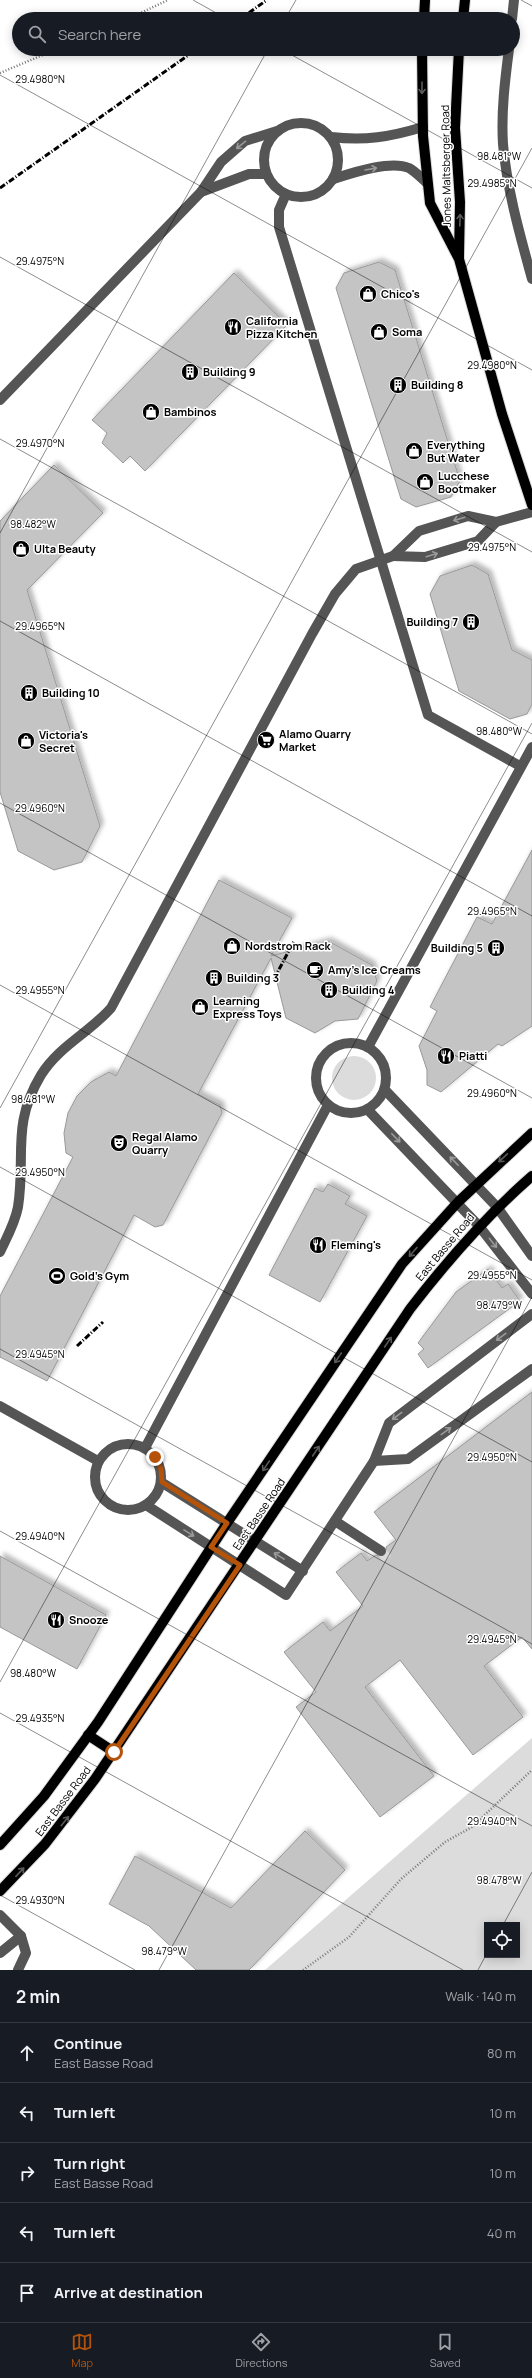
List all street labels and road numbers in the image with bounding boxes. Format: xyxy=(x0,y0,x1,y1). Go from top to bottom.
street label: Jones Maltsberger Road xyxy=(437,105,454,227)
street label: East Basse Road xyxy=(412,1210,477,1284)
street label: East Basse Road xyxy=(229,1475,288,1553)
street label: East Basse Road xyxy=(31,1763,94,1839)

